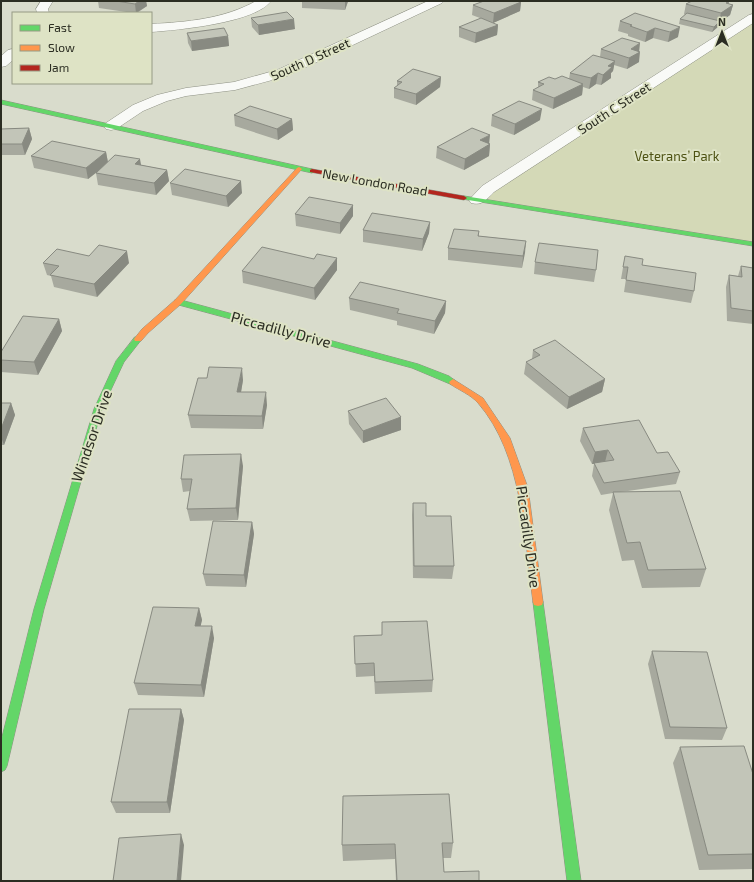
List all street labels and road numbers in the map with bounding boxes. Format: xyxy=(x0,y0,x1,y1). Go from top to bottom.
street label: South D Street xyxy=(268,34,352,84)
street label: South C Street xyxy=(574,78,654,138)
street label: New London Road xyxy=(321,165,429,199)
street label: Piccadilly Drive xyxy=(229,307,333,351)
street label: Windsor Drive xyxy=(67,387,115,484)
street label: Piccadilly Drive xyxy=(513,485,545,589)

